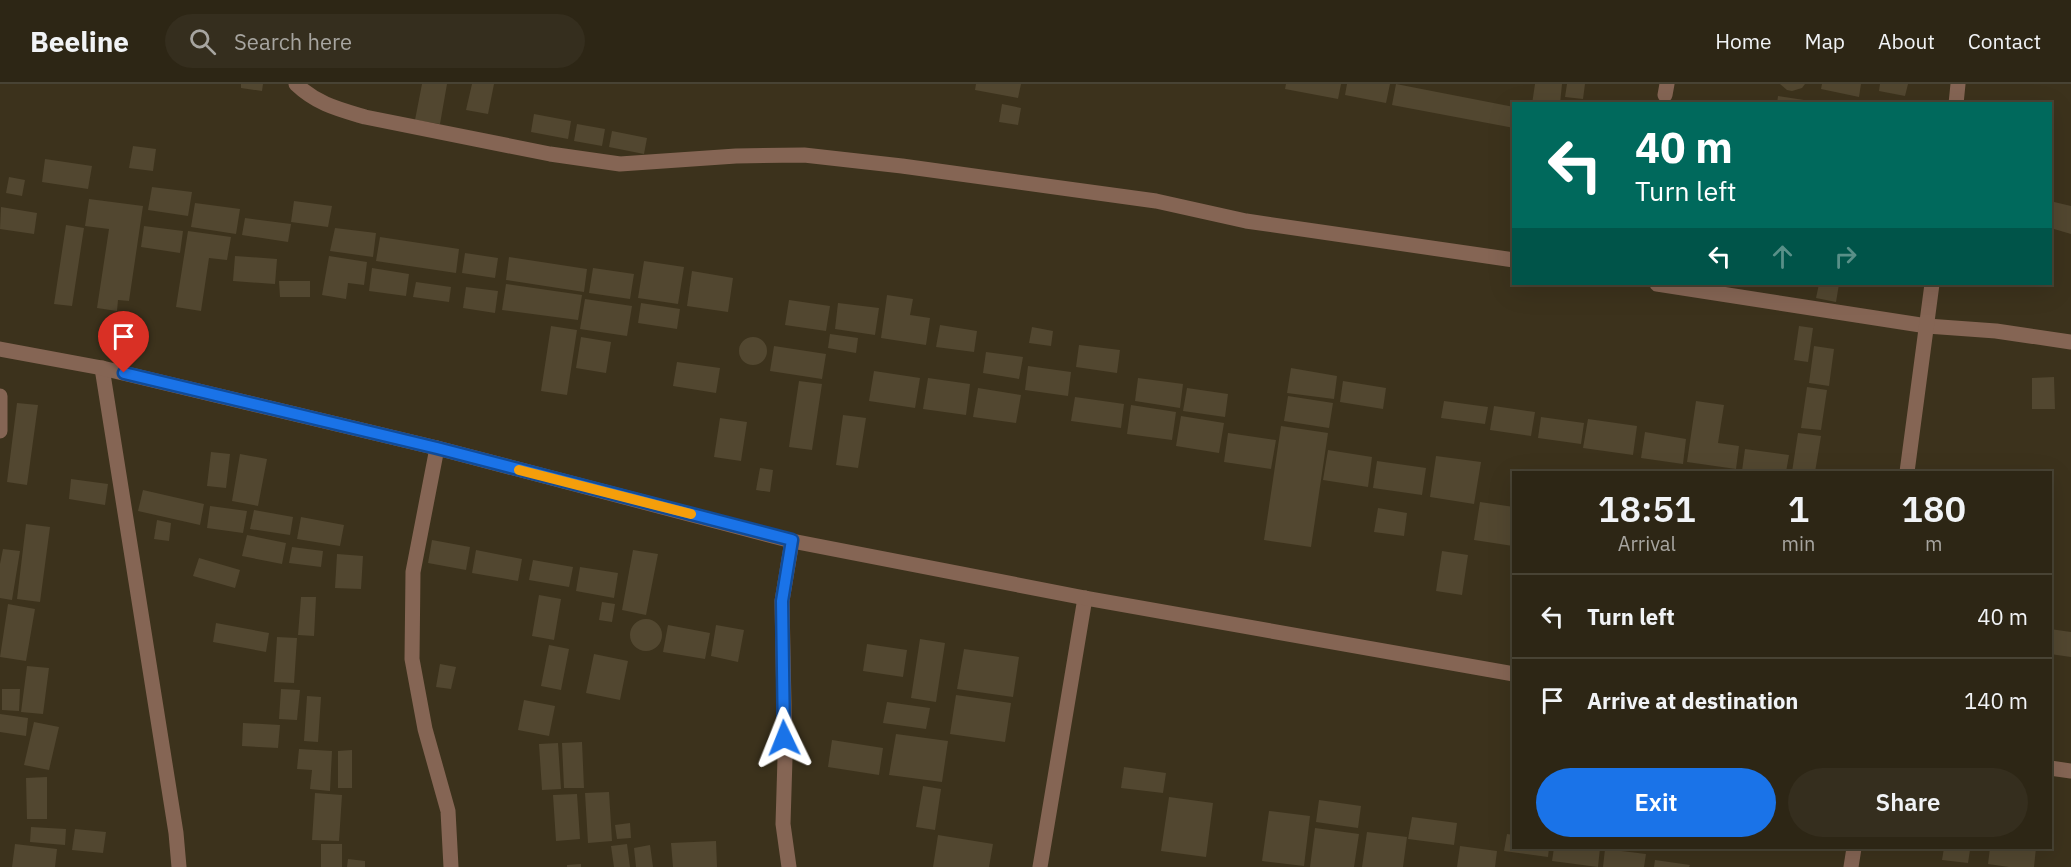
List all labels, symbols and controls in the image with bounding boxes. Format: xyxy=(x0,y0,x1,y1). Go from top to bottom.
search box xyxy=(165,14,585,68)
text: Beeline xyxy=(30,23,129,60)
icon: search xyxy=(186,25,219,58)
text: Search here xyxy=(234,27,352,56)
text: Home xyxy=(1715,27,1772,55)
text: Map xyxy=(1805,27,1845,55)
text: About xyxy=(1878,27,1935,55)
text: Contact xyxy=(1968,27,2041,55)
text: 40 m xyxy=(1635,120,1733,175)
icon: left xyxy=(1536,126,1614,204)
text: Turn left xyxy=(1635,173,1736,208)
icon: left xyxy=(1703,240,1736,273)
icon: ahead xyxy=(1766,240,1799,273)
icon: right xyxy=(1829,240,1862,273)
pin xyxy=(98,311,149,373)
icon: arrive xyxy=(107,320,140,353)
text: 18:51 xyxy=(1598,485,1696,532)
text: 1 xyxy=(1788,485,1809,532)
text: 180 xyxy=(1901,485,1966,532)
text: Arrival xyxy=(1618,530,1676,557)
text: min xyxy=(1782,530,1815,557)
text: m xyxy=(1925,530,1942,557)
icon: left xyxy=(1536,600,1569,633)
text: Turn left xyxy=(1587,602,1675,631)
text: 40 m xyxy=(1977,602,2028,631)
icon: arrive xyxy=(1536,684,1569,717)
text: Arrive at destination xyxy=(1587,686,1798,715)
text: 140 m xyxy=(1964,686,2028,715)
position arrow xyxy=(752,706,816,770)
button: Exit xyxy=(1536,768,1776,837)
button: Share xyxy=(1788,768,2028,837)

